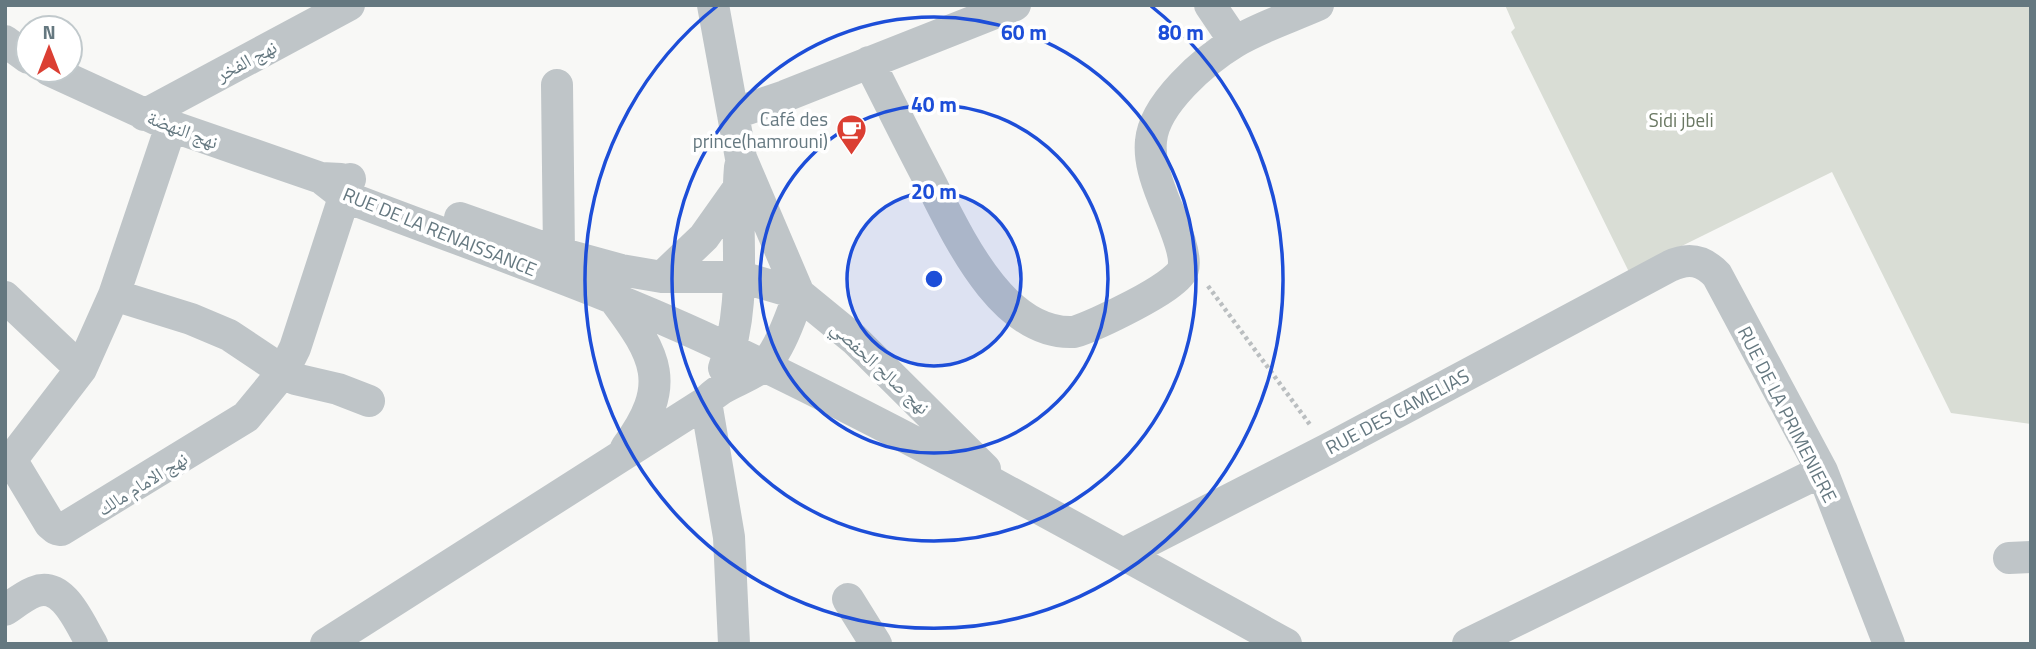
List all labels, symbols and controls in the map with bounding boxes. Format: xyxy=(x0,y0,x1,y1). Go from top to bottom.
north arrow xyxy=(14,14,84,84)
text: 60 m xyxy=(1001,16,1047,48)
text: 80 m xyxy=(1158,16,1204,48)
text: N xyxy=(42,17,56,46)
street label: نهج الفخر xyxy=(209,32,282,89)
text: 40 m xyxy=(911,88,957,120)
street label: نهج النهضة xyxy=(143,102,223,156)
place label: Café des prince(hamrouni) xyxy=(693,104,828,155)
park label: Sidi jbeli xyxy=(1648,105,1714,134)
cafe icon: Café des prince(hamrouni) xyxy=(834,112,868,156)
text: 20 m xyxy=(911,175,957,207)
street label: RUE DE LA RENAISSANCE xyxy=(339,179,541,283)
centre of rings xyxy=(922,267,946,291)
street label: نهج صالح الحفصي xyxy=(824,313,937,422)
street label: RUE DE LA PRIMENIERE xyxy=(1731,321,1845,507)
street label: RUE DES CAMELIAS xyxy=(1320,361,1474,461)
street label: نهج الامام مالك xyxy=(91,444,193,522)

